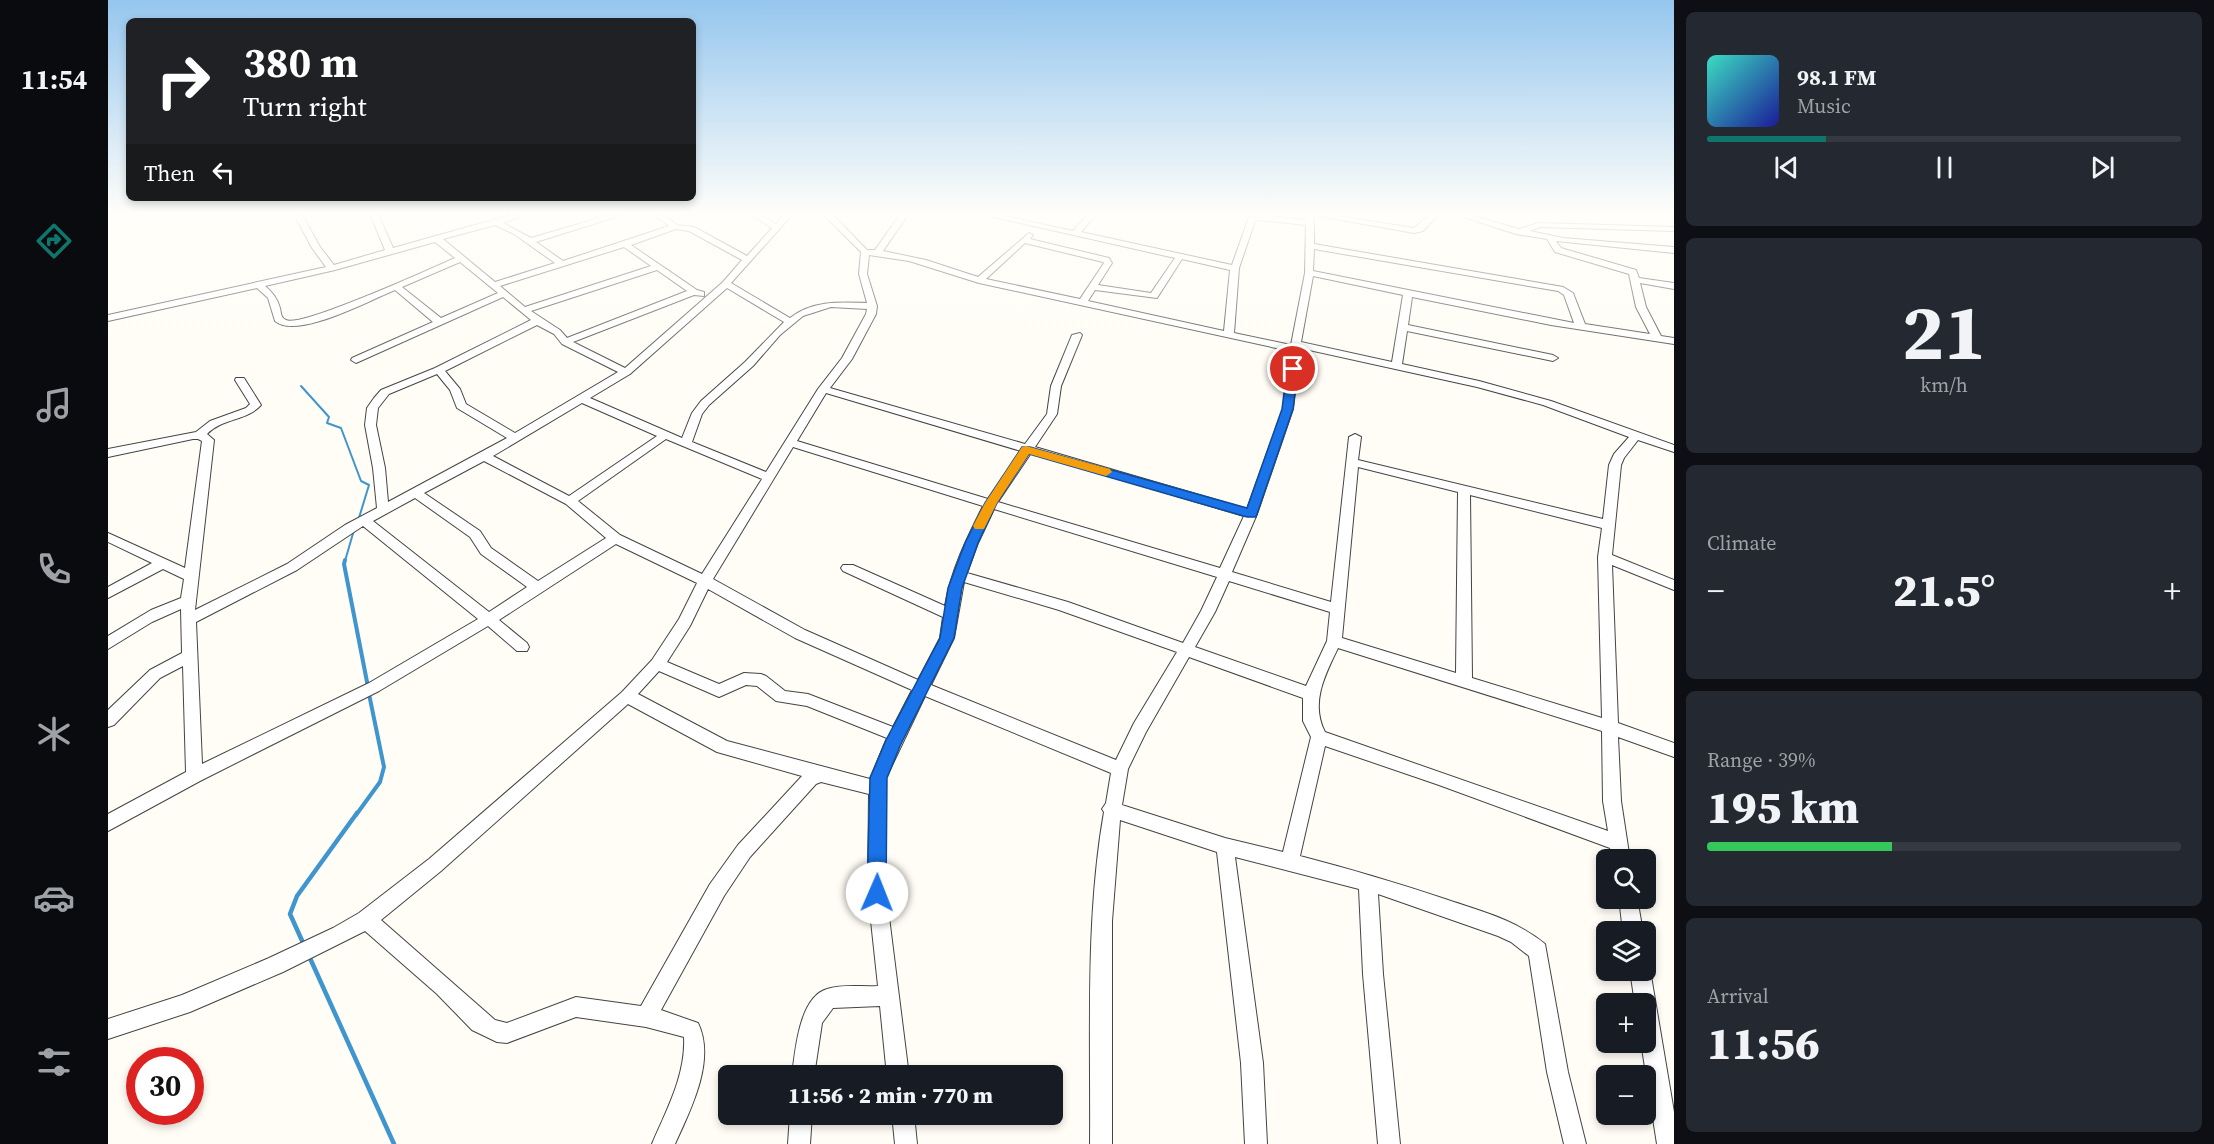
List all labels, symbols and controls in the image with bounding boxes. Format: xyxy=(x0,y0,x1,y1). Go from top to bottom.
text: 380 m xyxy=(243,33,358,91)
icon: right xyxy=(144,42,222,120)
text: 11:54 xyxy=(21,61,87,98)
text: 98.1 FM xyxy=(1797,62,1876,92)
text: Turn right xyxy=(243,88,367,125)
text: Music xyxy=(1797,92,1851,120)
icon: previous xyxy=(1770,151,1803,184)
icon: pause xyxy=(1928,151,1961,184)
icon: next xyxy=(2086,151,2119,184)
icon: left xyxy=(207,156,240,189)
text: Then xyxy=(144,158,195,188)
icon: directions xyxy=(33,220,75,262)
text: 21 xyxy=(1902,278,1986,385)
pin xyxy=(1267,343,1318,394)
icon: arrive xyxy=(1276,352,1309,385)
text: km/h xyxy=(1920,371,1968,399)
icon: music xyxy=(33,384,75,426)
text: Climate xyxy=(1707,529,1776,557)
icon: phone xyxy=(33,548,75,590)
text: 21.5° xyxy=(1893,559,1995,621)
text: − xyxy=(1707,568,1725,613)
text: + xyxy=(2164,568,2181,613)
icon: climate xyxy=(33,713,75,755)
text: Range · 39% xyxy=(1707,746,1816,774)
text: 195 km xyxy=(1707,776,1859,838)
map controls xyxy=(1596,849,1656,1125)
button: search xyxy=(1596,849,1656,909)
position arrow xyxy=(845,861,909,925)
icon: car xyxy=(33,877,75,919)
button: layers xyxy=(1596,921,1656,981)
text: Arrival xyxy=(1707,982,1769,1010)
button: + xyxy=(1596,993,1656,1053)
text: 11:56 xyxy=(1707,1012,1820,1074)
icon: filters xyxy=(33,1041,75,1083)
speed limit sign: 30 xyxy=(126,1047,204,1125)
button: − xyxy=(1596,1065,1656,1125)
text: 11:56 · 2 min · 770 m xyxy=(788,1080,993,1110)

